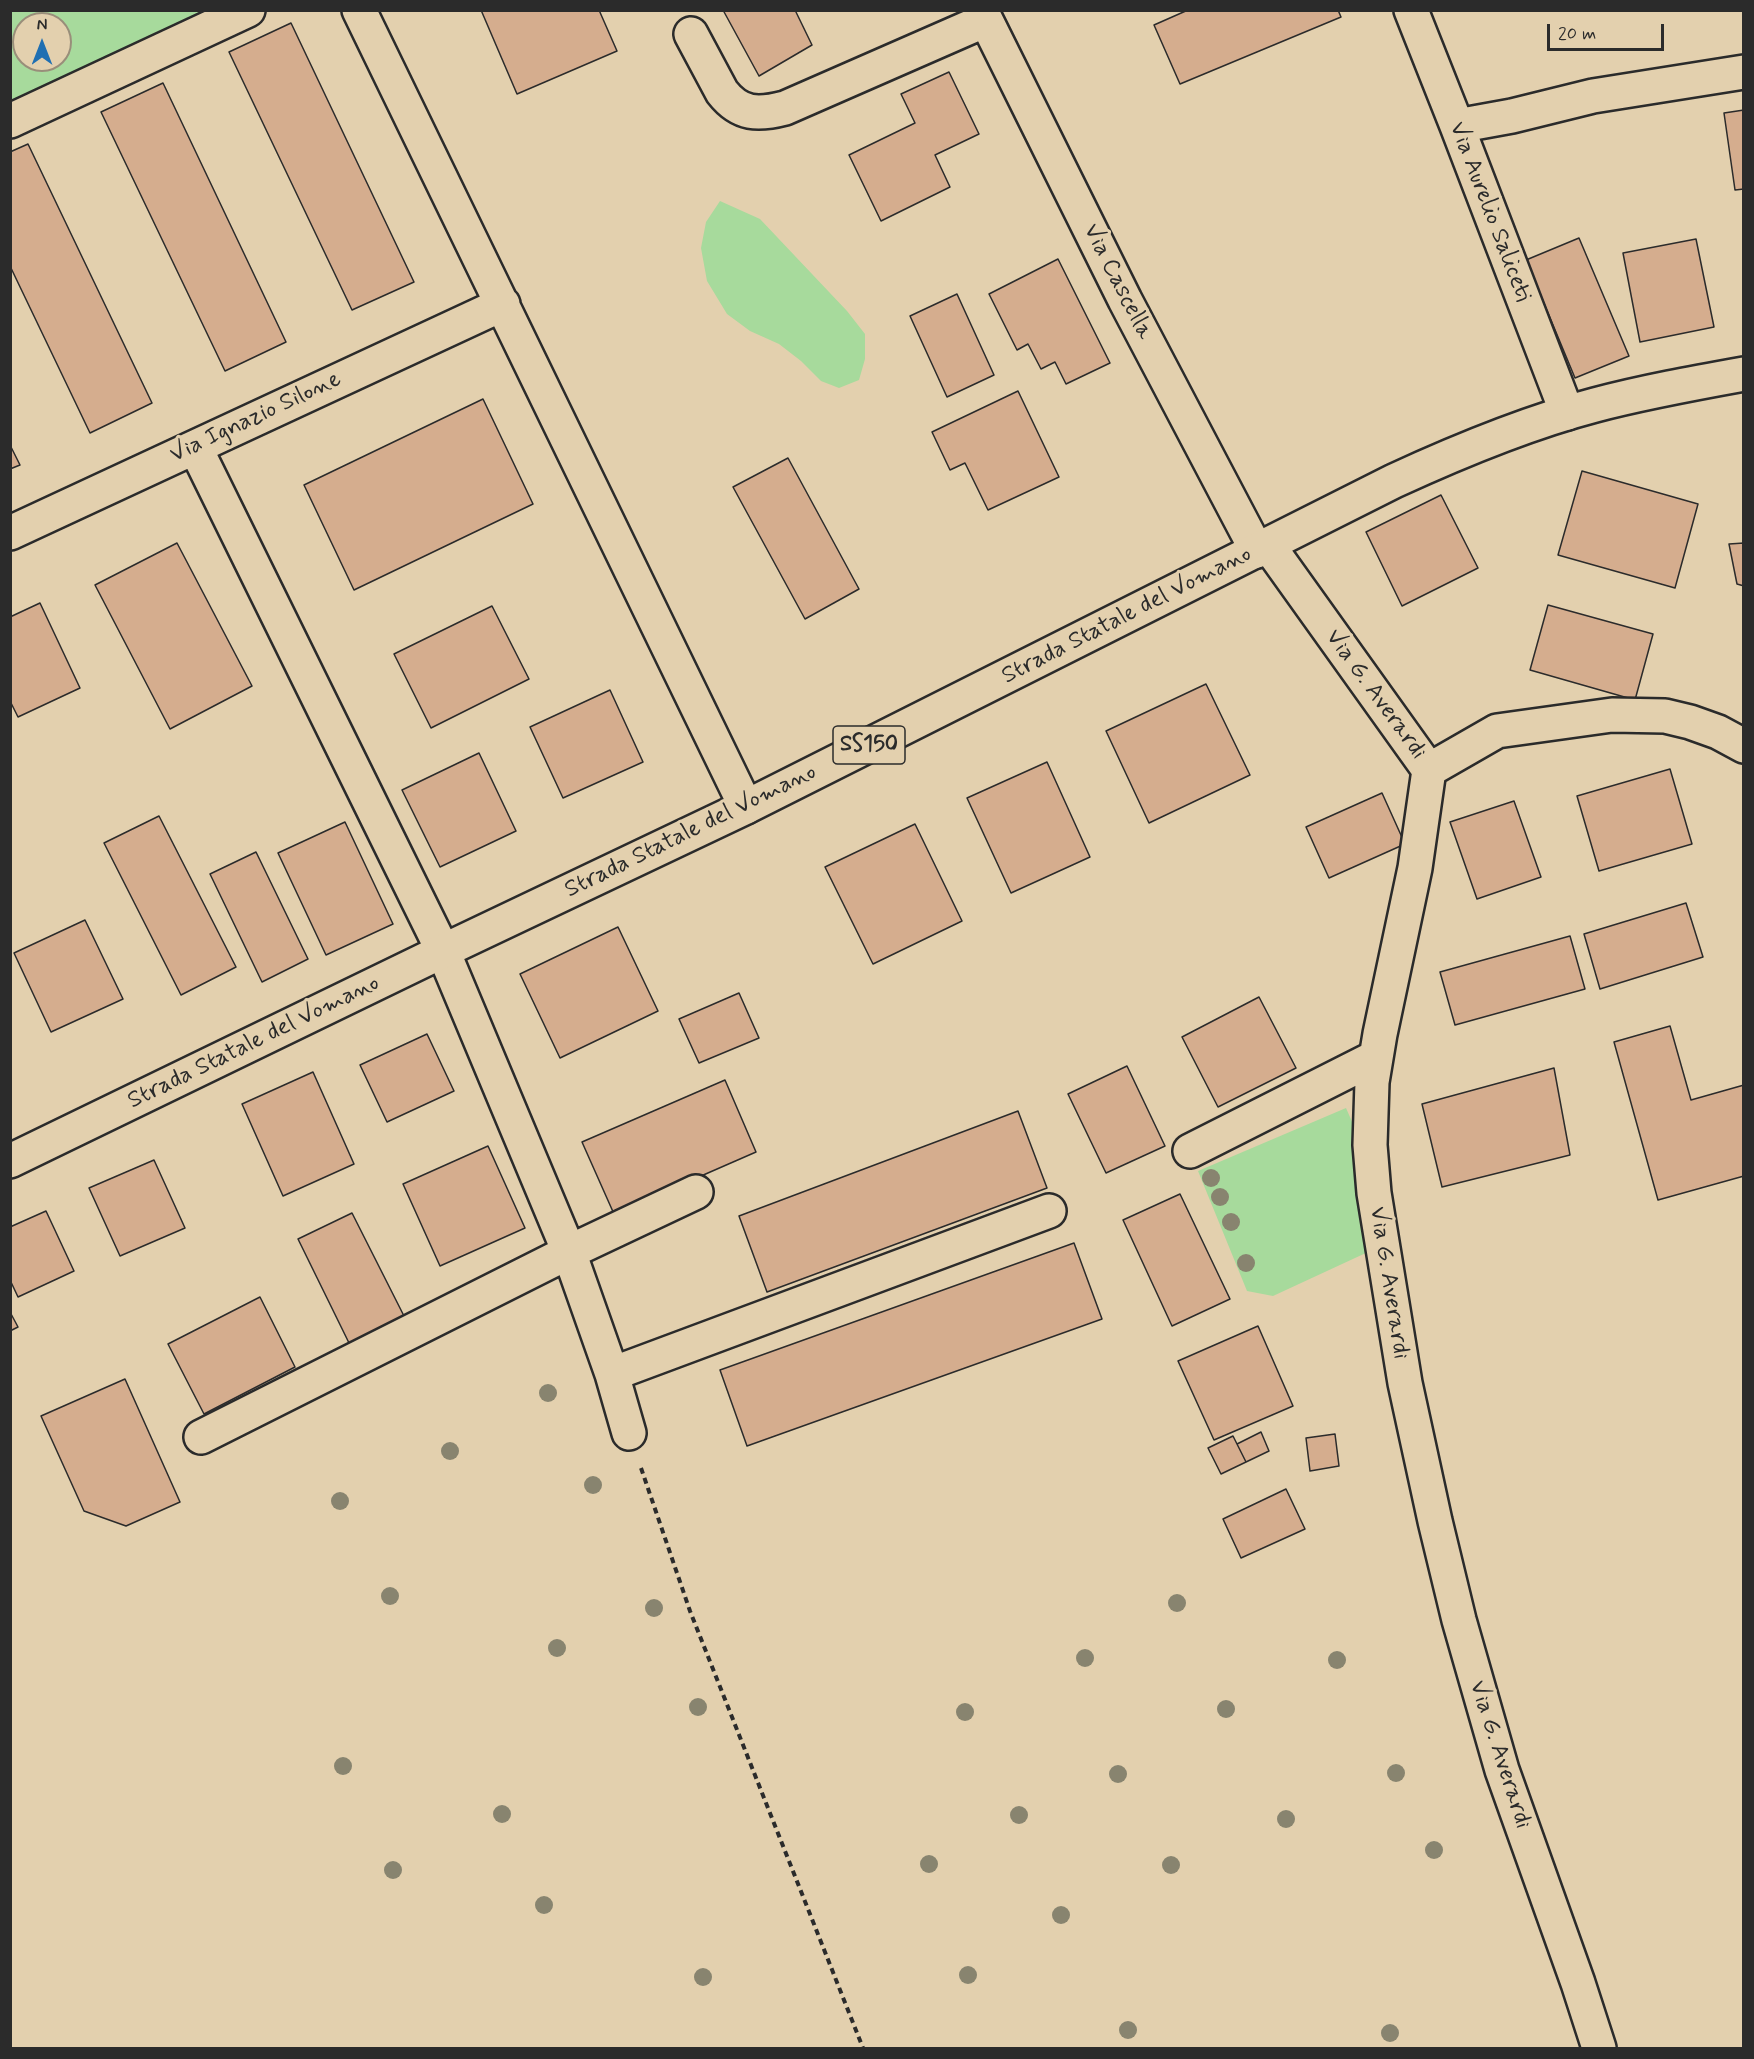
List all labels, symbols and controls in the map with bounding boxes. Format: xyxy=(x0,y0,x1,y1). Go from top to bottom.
north arrow xyxy=(12,12,72,72)
scale bar xyxy=(1550,12,1667,50)
text: N xyxy=(37,15,47,36)
text: 20 m xyxy=(1558,22,1596,46)
street label: Via Aurelio Saliceti xyxy=(1441,118,1537,306)
street label: Via Cascella xyxy=(1076,219,1158,345)
street label: Via Ignazio Silone xyxy=(166,366,346,470)
street label: Strada Statale del Vomano xyxy=(997,540,1257,692)
street label: Via G. Averardi xyxy=(1318,624,1432,766)
road number: SS150 xyxy=(833,726,905,764)
street label: Strada Statale del Vomano xyxy=(561,758,821,906)
street label: Strada Statale del Vomano xyxy=(124,969,384,1117)
street label: Via G. Averardi xyxy=(1362,1205,1414,1361)
street label: Via G. Averardi xyxy=(1462,1677,1536,1833)

